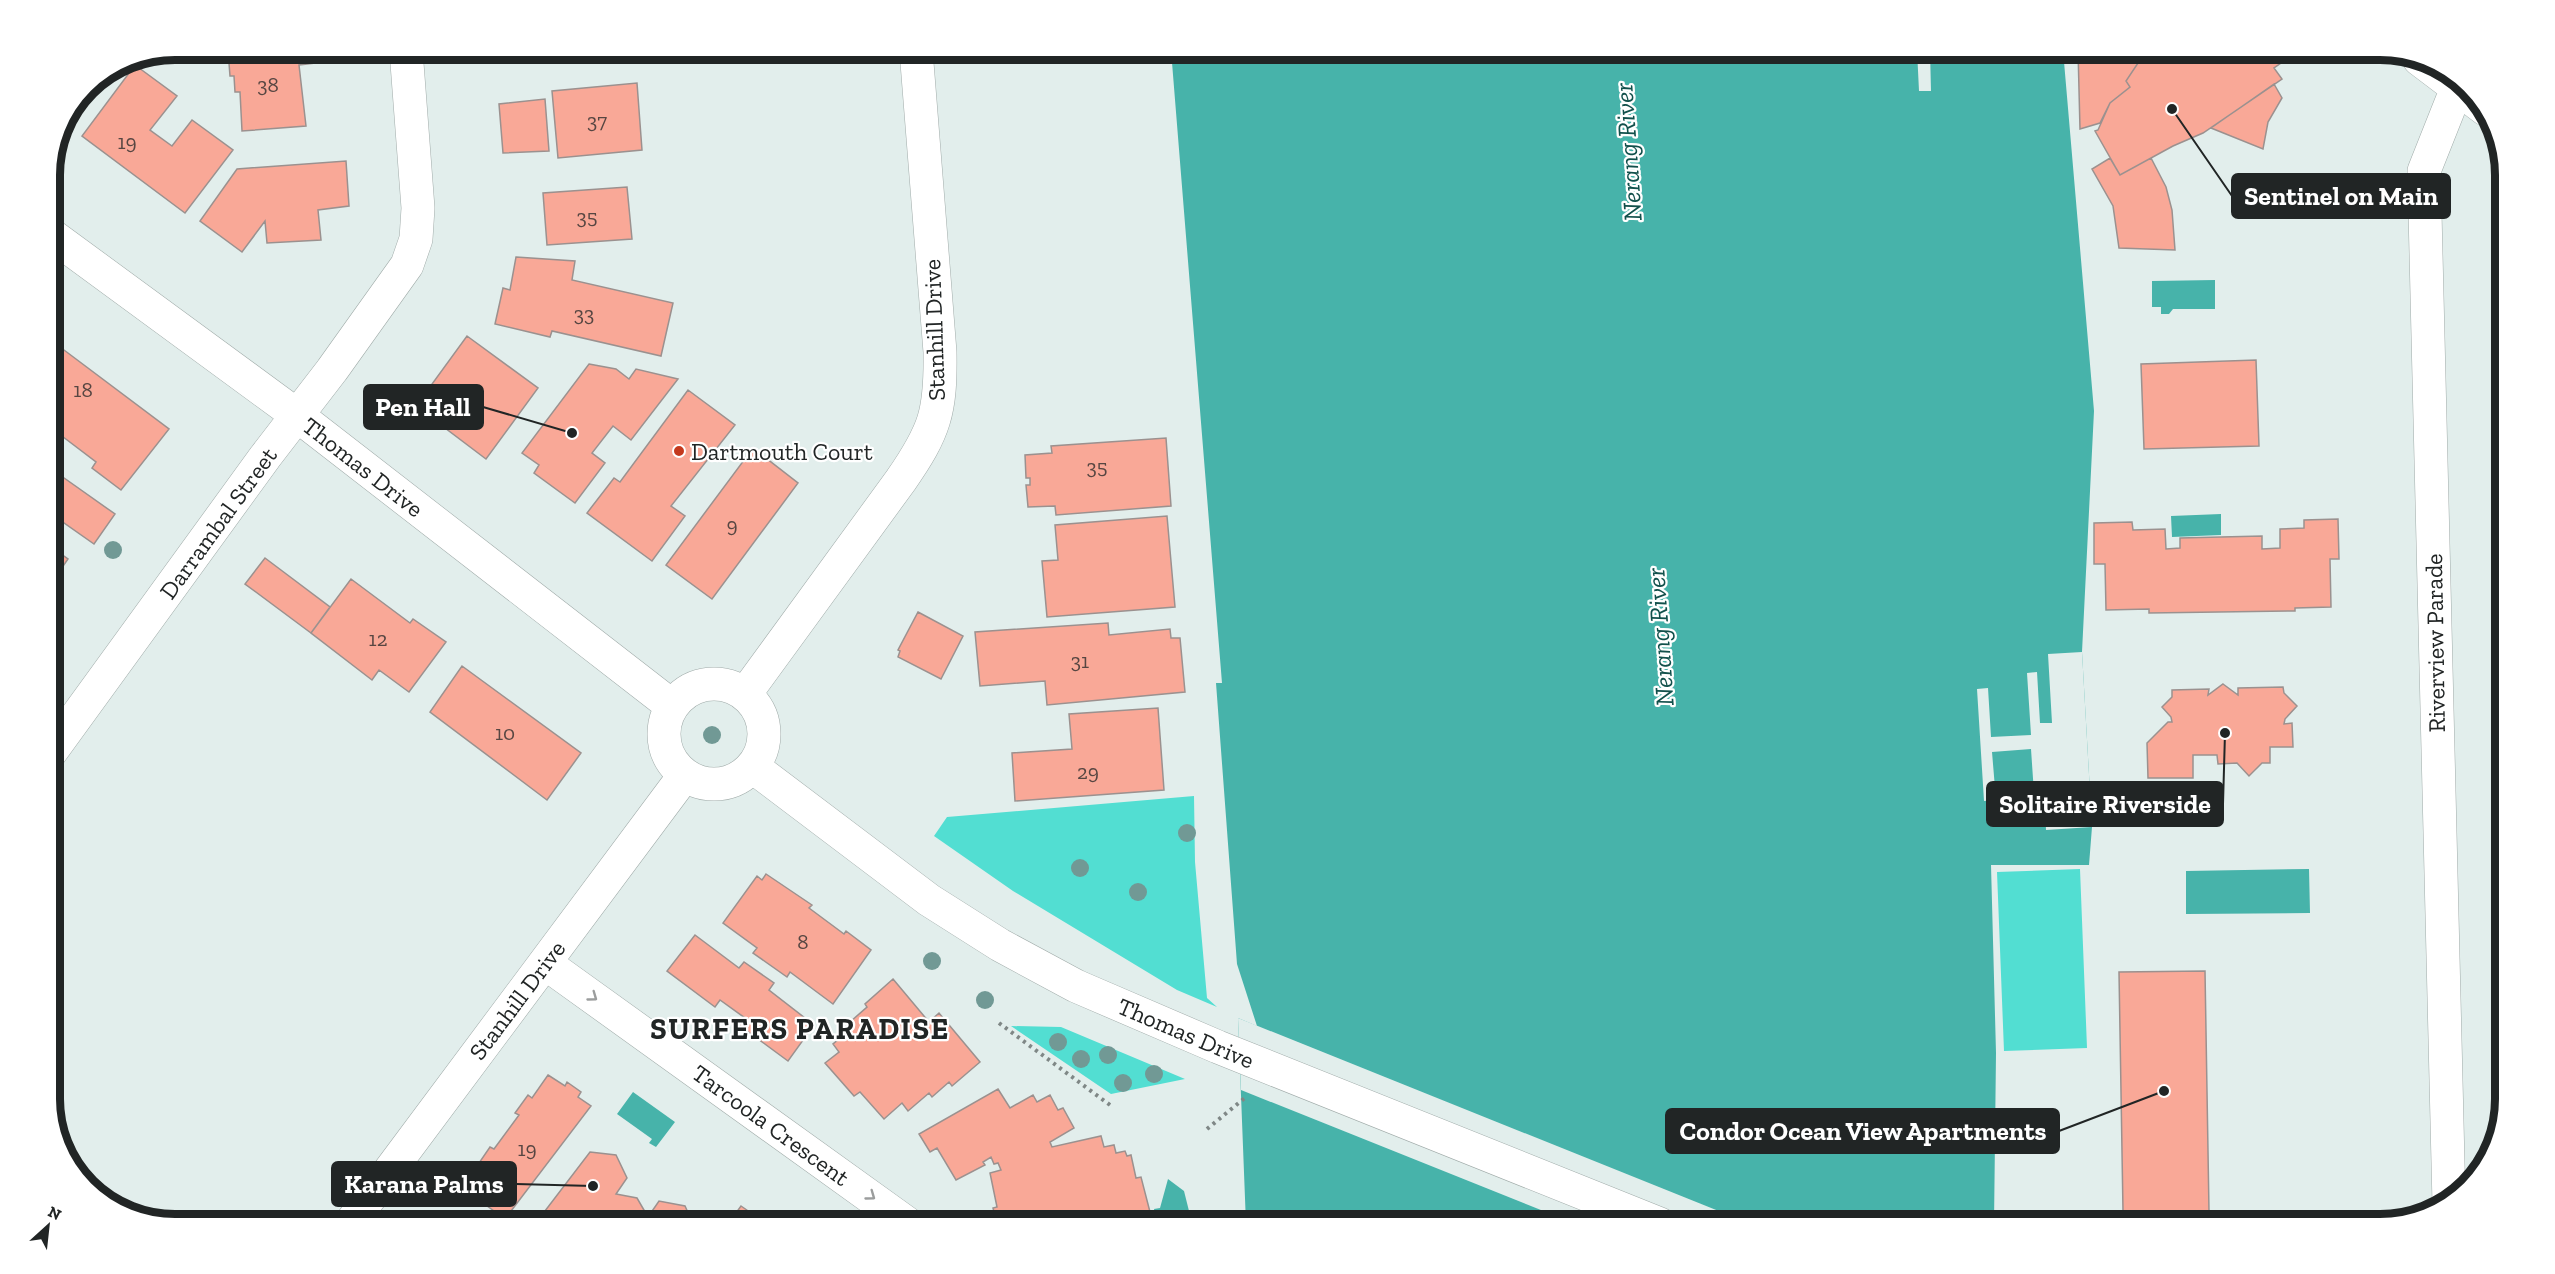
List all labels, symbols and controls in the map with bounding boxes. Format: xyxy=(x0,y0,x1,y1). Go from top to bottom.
house number: 38 xyxy=(257,72,279,97)
water label: Nerang River xyxy=(1607,82,1649,222)
house number: 37 xyxy=(587,108,607,133)
house number: 19 xyxy=(117,129,137,154)
callout: Sentinel on Main xyxy=(2232,174,2450,218)
text: Sentinel on Main xyxy=(2244,180,2439,212)
house number: 35 xyxy=(576,204,598,229)
street label: Stanhill Drive xyxy=(917,259,951,401)
house number: 33 xyxy=(574,301,594,326)
house number: 18 xyxy=(73,377,93,402)
callout: Pen Hall xyxy=(364,385,483,429)
text: Pen Hall xyxy=(375,391,471,423)
street label: Thomas Drive xyxy=(297,411,429,523)
place label: Dartmouth Court xyxy=(691,437,873,466)
street label: Darrambal Street xyxy=(153,441,283,604)
marker: Dartmouth Court xyxy=(672,444,686,458)
house number: 35 xyxy=(1086,454,1108,479)
house number: 9 xyxy=(726,512,738,537)
street label: Riverview Parade xyxy=(2419,553,2451,733)
water label: Nerang River xyxy=(1639,567,1681,707)
house number: 12 xyxy=(369,626,387,651)
house number: 31 xyxy=(1071,648,1089,673)
house number: 10 xyxy=(495,720,515,745)
house number: 29 xyxy=(1077,759,1099,784)
callout: Solitaire Riverside xyxy=(1987,782,2223,826)
text: Solitaire Riverside xyxy=(1999,788,2211,820)
house number: 8 xyxy=(797,929,809,954)
street label: Stanhill Drive xyxy=(463,935,571,1065)
one-way arrow xyxy=(586,990,597,1001)
street label: Thomas Drive xyxy=(1113,991,1259,1075)
district label: SURFERS PARADISE xyxy=(650,1011,950,1047)
street label: Tarcoola Crescent xyxy=(687,1058,855,1192)
callout: Condor Ocean View Apartments xyxy=(1666,1109,2059,1153)
text: Condor Ocean View Apartments xyxy=(1680,1115,2047,1147)
house number: 19 xyxy=(517,1136,537,1161)
callout: Karana Palms xyxy=(332,1162,516,1206)
text: Karana Palms xyxy=(344,1168,504,1200)
one-way arrow xyxy=(865,1189,876,1200)
north arrow xyxy=(18,1196,78,1256)
text: N xyxy=(45,1202,64,1224)

